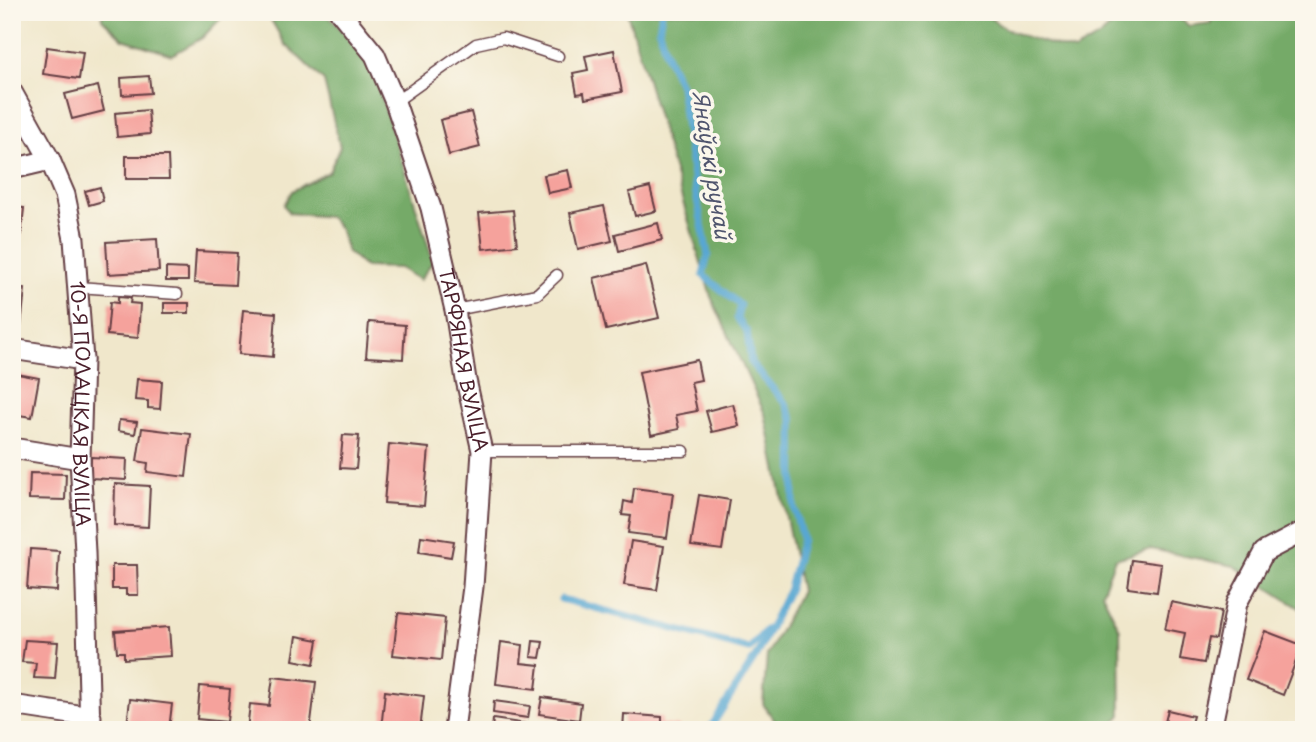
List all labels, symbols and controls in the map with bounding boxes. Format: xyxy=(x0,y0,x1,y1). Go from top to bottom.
water label: Янаўскі ручай xyxy=(685,88,741,244)
street label: ТАРФЯНАЯ ВУЛІЦА xyxy=(433,265,497,454)
street label: 10-Я ПОЛАЦКАЯ ВУЛІЦА xyxy=(64,280,99,527)

